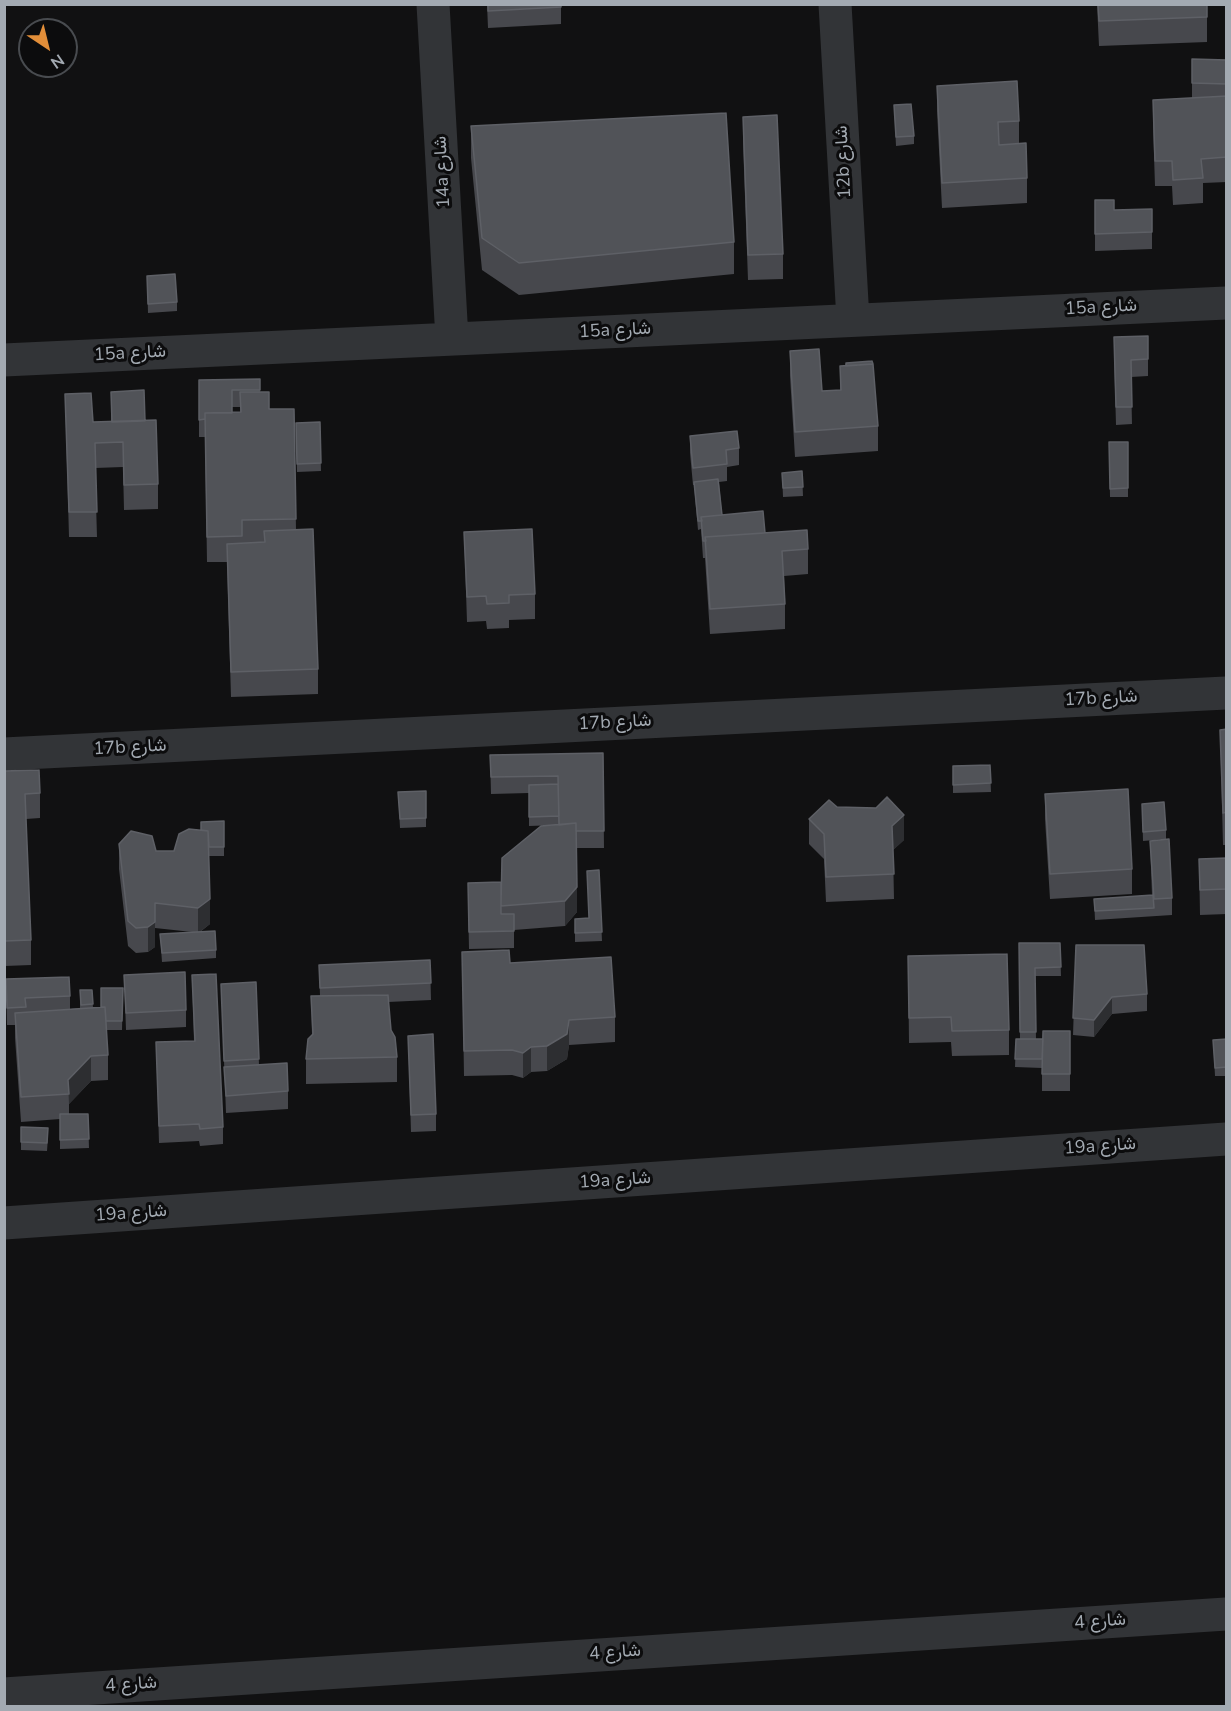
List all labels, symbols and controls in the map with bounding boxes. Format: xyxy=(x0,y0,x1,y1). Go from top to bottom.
north arrow xyxy=(18,18,78,78)
text: N xyxy=(46,49,68,74)
street label: 12b شارع xyxy=(831,125,857,199)
street label: 14a شارع xyxy=(430,136,456,208)
street label: 15a شارع xyxy=(1065,295,1137,321)
street label: 15a شارع xyxy=(579,318,651,344)
street label: 15a شارع xyxy=(94,341,166,367)
street label: 17b شارع xyxy=(1064,686,1138,712)
street label: 17b شارع xyxy=(578,710,652,736)
street label: 17b شارع xyxy=(93,735,167,761)
street label: 19a شارع xyxy=(1063,1134,1137,1160)
street label: 19a شارع xyxy=(578,1168,652,1194)
street label: 19a شارع xyxy=(94,1201,168,1227)
street label: شارع 4 xyxy=(1073,1609,1127,1635)
street label: شارع 4 xyxy=(588,1640,642,1666)
street label: شارع 4 xyxy=(104,1672,158,1698)

